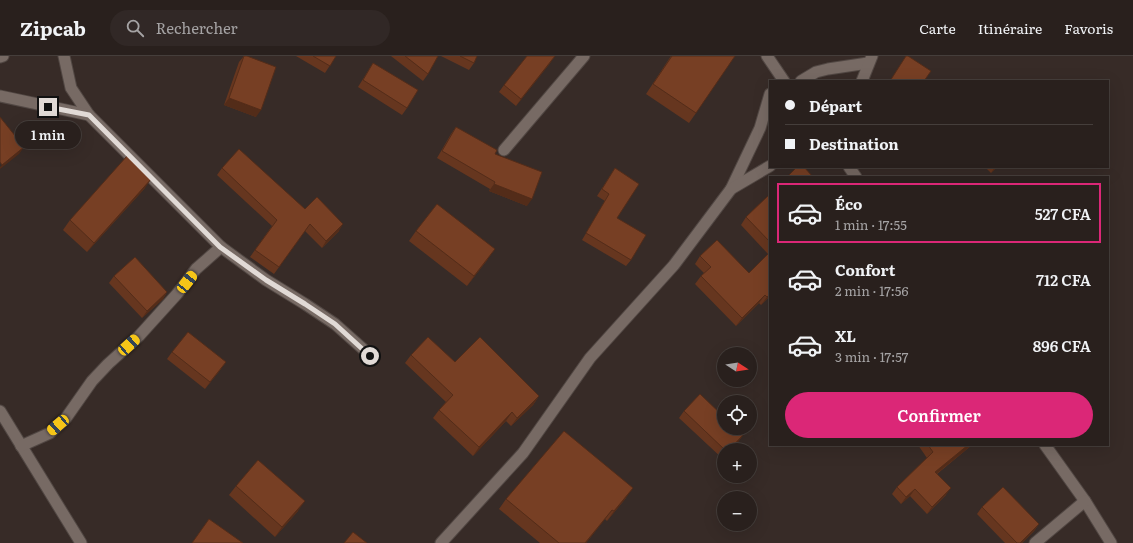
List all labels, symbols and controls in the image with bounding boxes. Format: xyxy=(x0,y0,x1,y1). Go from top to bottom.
search box xyxy=(110,10,390,46)
text: Zipcab xyxy=(20,14,86,42)
text: Rechercher xyxy=(156,16,238,39)
icon: search xyxy=(124,17,146,39)
text: Carte xyxy=(919,18,956,38)
text: Itinéraire xyxy=(978,18,1042,38)
text: Favoris xyxy=(1064,18,1113,38)
text: Départ xyxy=(809,94,862,117)
route end xyxy=(39,98,57,116)
callout: 1 min xyxy=(15,121,81,149)
text: 1 min xyxy=(31,125,65,144)
text: Destination xyxy=(809,132,899,155)
text: Éco xyxy=(835,192,862,215)
icon: car xyxy=(787,195,823,231)
text: 527 CFA xyxy=(1035,202,1091,225)
text: 1 min · 17:55 xyxy=(835,215,907,234)
text: Confort xyxy=(835,258,895,281)
icon: car xyxy=(787,261,823,297)
text: 712 CFA xyxy=(1036,268,1091,291)
car xyxy=(175,269,199,295)
text: 2 min · 17:56 xyxy=(835,281,908,300)
text: XL xyxy=(835,324,856,347)
icon: car xyxy=(787,327,823,363)
car xyxy=(116,333,142,357)
text: 896 CFA xyxy=(1033,334,1091,357)
route start xyxy=(361,347,379,365)
north arrow xyxy=(717,347,757,387)
map controls xyxy=(717,347,757,531)
text: 3 min · 17:57 xyxy=(835,347,908,366)
button: Confirmer xyxy=(785,392,1093,438)
button: locate xyxy=(717,395,757,435)
car xyxy=(45,413,71,437)
button: + xyxy=(717,443,757,483)
button: − xyxy=(717,491,757,531)

